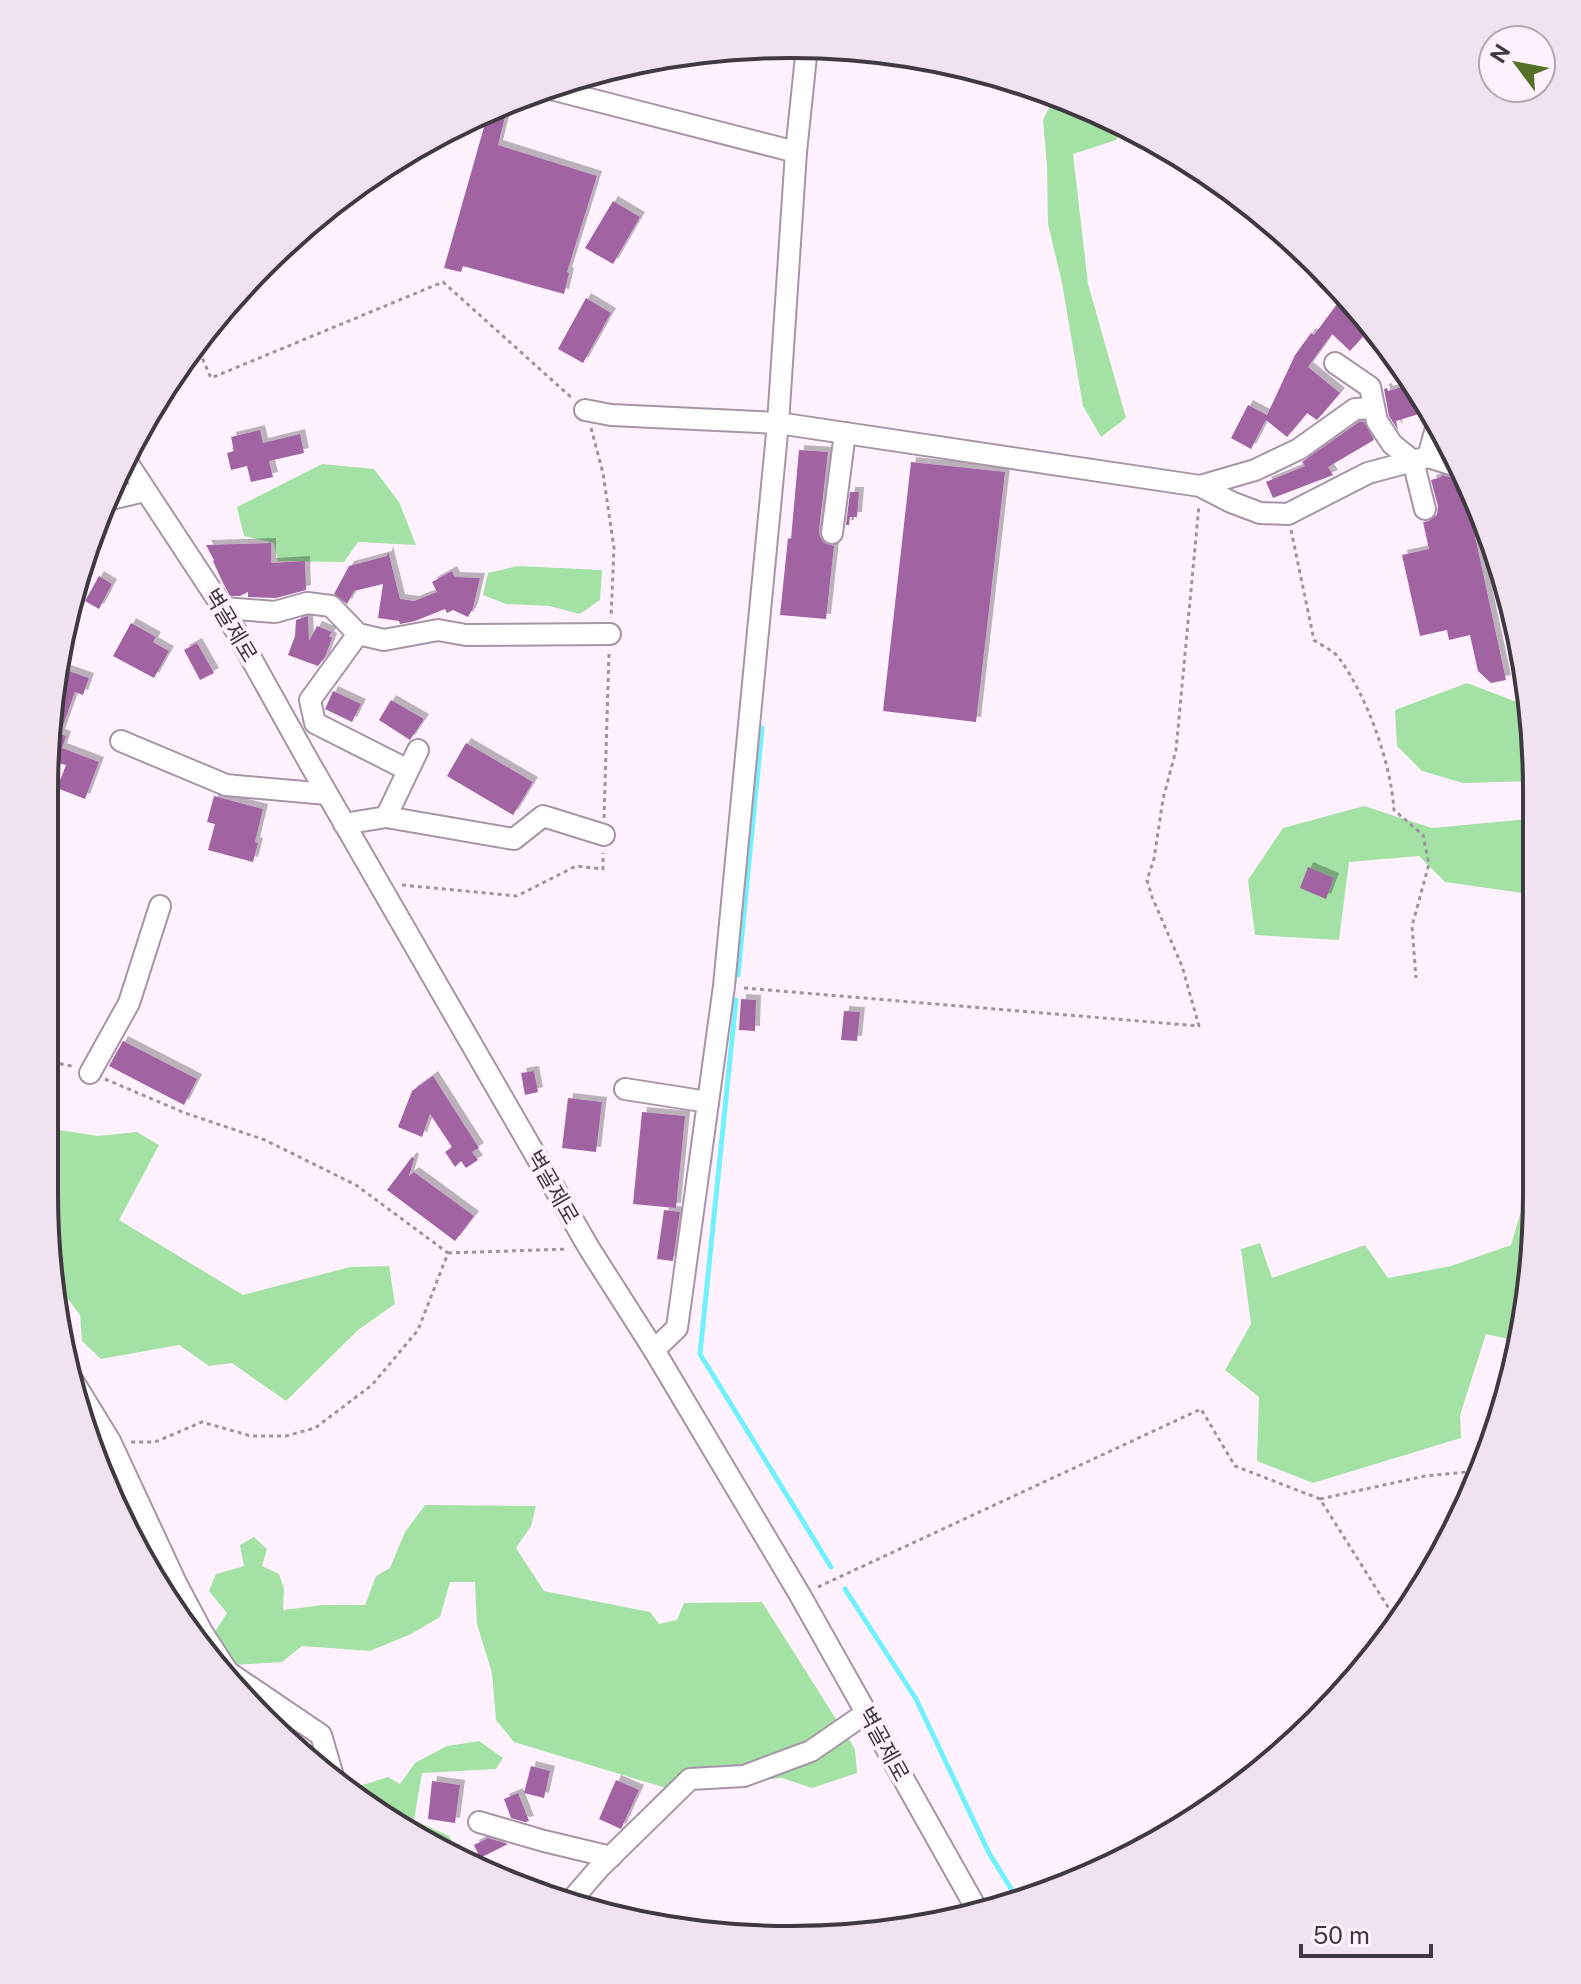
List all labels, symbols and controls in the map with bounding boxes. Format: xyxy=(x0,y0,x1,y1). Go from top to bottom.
north arrow xyxy=(1477,24,1557,104)
text: N xyxy=(1484,39,1516,68)
street label: 벽골제로 xyxy=(199,584,263,666)
street label: 벽골제로 xyxy=(521,1145,585,1229)
street label: 벽골제로 xyxy=(853,1702,915,1786)
scale bar xyxy=(1301,1908,1431,1958)
text: 50 m xyxy=(1313,1921,1370,1949)

